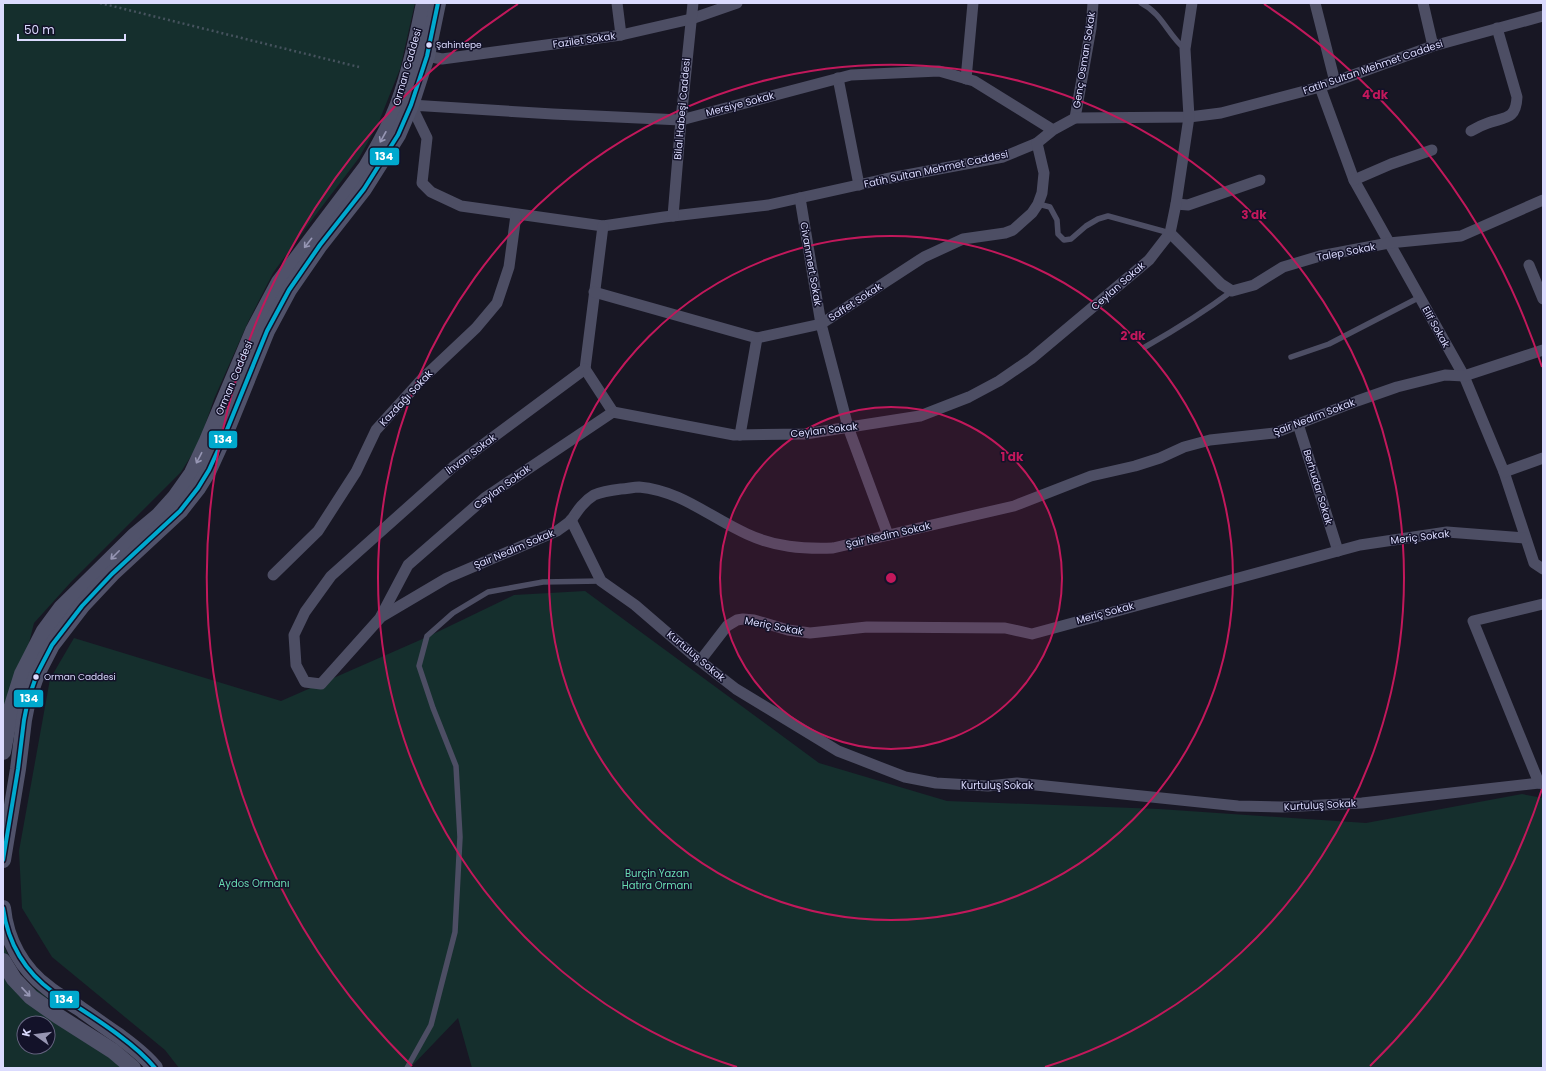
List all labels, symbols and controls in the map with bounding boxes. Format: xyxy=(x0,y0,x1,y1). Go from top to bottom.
street label: Genç Osman Sokak xyxy=(1069,10,1099,109)
scale bar xyxy=(18,16,125,42)
text: 50 m xyxy=(24,21,55,38)
street label: Orman Caddesi xyxy=(389,27,425,107)
street label: Fazilet Sokak xyxy=(552,28,617,52)
street label: Fatih Sultan Mehmet Caddesi xyxy=(1301,36,1445,98)
place label: Şahintepe xyxy=(436,39,482,51)
marker: Şahintepe xyxy=(424,40,434,50)
street label: Bilal Habeşi Caddesi xyxy=(670,58,694,160)
text: 4 dk xyxy=(1362,86,1389,103)
street label: Mersiye Sokak xyxy=(704,87,777,120)
one-way arrow xyxy=(379,131,386,143)
street label: Fatih Sultan Mehmet Caddesi xyxy=(863,146,1009,192)
line badge: 134 xyxy=(369,147,400,166)
text: 134 xyxy=(375,148,394,164)
text: 3 dk xyxy=(1241,206,1267,223)
street label: Civanmert Sokak xyxy=(796,221,826,308)
one-way arrow xyxy=(303,237,312,248)
street label: Talep Sokak xyxy=(1315,239,1378,265)
street label: Ceylan Sokak xyxy=(1088,258,1149,314)
street label: Saffet Sokak xyxy=(825,279,885,325)
street label: Elif Sokak xyxy=(1418,304,1454,351)
text: 2 dk xyxy=(1121,327,1146,344)
street label: Orman Caddesi xyxy=(212,338,256,418)
street label: Kazdağı Sokak xyxy=(376,366,437,429)
street label: Şair Nedim Sokak xyxy=(1271,394,1358,439)
street label: Ceylan Sokak xyxy=(790,418,859,442)
line badge: 134 xyxy=(208,430,238,449)
street label: İhvan Sokak xyxy=(443,430,500,478)
text: 134 xyxy=(214,431,233,447)
street label: Berhudar Sokak xyxy=(1299,447,1337,527)
text: 1 dk xyxy=(1001,448,1024,465)
one-way arrow xyxy=(195,452,202,464)
street label: Ceylan Sokak xyxy=(470,461,534,513)
street label: Şair Nedim Sokak xyxy=(844,518,933,552)
street label: Şair Nedim Sokak xyxy=(471,525,557,573)
street label: Meriç Sokak xyxy=(1390,526,1451,548)
one-way arrow xyxy=(110,551,120,560)
centre of rings xyxy=(884,571,898,585)
street label: Meriç Sokak xyxy=(1075,598,1136,628)
street label: Meriç Sokak xyxy=(744,613,805,639)
street label: Kurtuluş Sokak xyxy=(664,627,729,686)
place label: Orman Caddesi xyxy=(44,671,116,683)
marker: Orman Caddesi xyxy=(31,672,41,682)
line badge: 134 xyxy=(13,689,44,708)
text: 134 xyxy=(20,690,39,706)
street label: Kurtuluş Sokak xyxy=(961,778,1034,793)
street label: Kurtuluş Sokak xyxy=(1284,796,1357,814)
park label: Burçin Yazan Hatıra Ormanı xyxy=(622,866,692,893)
park label: Aydos Ormanı xyxy=(219,876,289,891)
one-way arrow xyxy=(22,987,31,997)
line badge: 134 xyxy=(49,990,80,1009)
text: 134 xyxy=(55,991,74,1007)
north arrow xyxy=(16,1015,56,1055)
text: K xyxy=(18,1027,35,1038)

